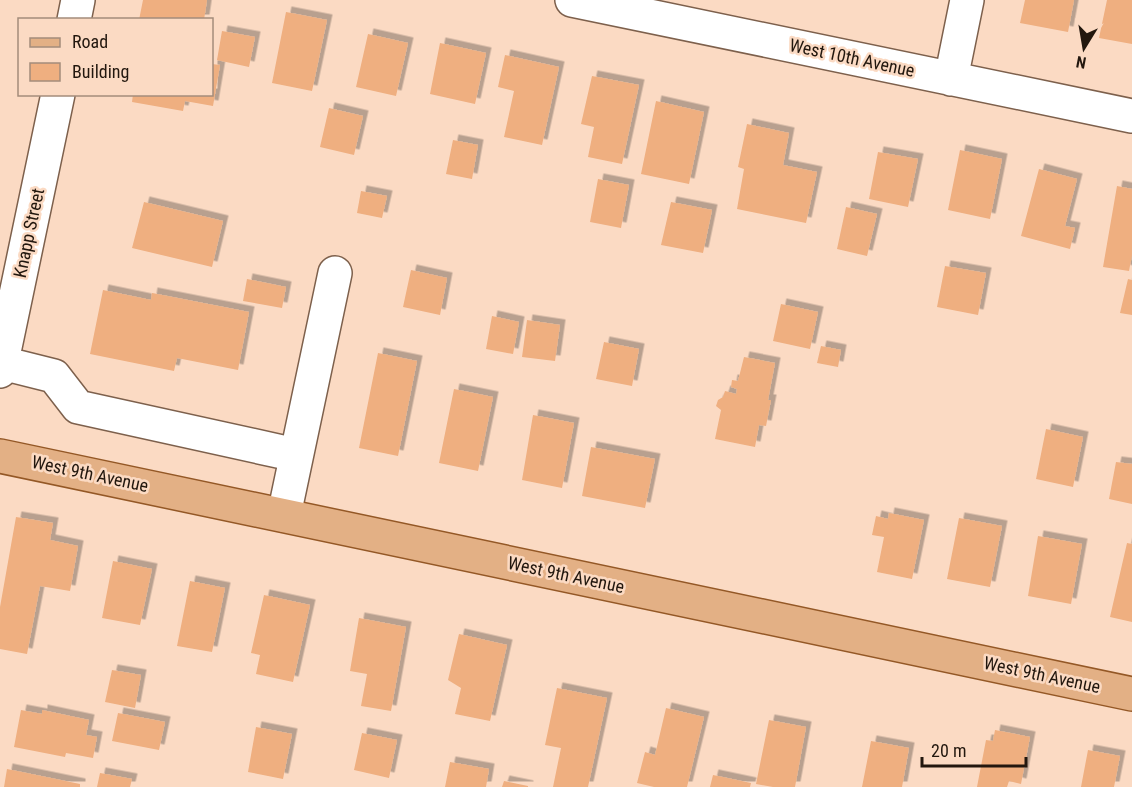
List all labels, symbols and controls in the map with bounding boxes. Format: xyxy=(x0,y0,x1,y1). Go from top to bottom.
legend xyxy=(18,18,213,96)
north arrow xyxy=(1054,18,1114,78)
text: Road xyxy=(72,31,108,52)
street label: West 10th Avenue xyxy=(788,34,917,81)
text: N xyxy=(1075,52,1088,72)
text: Building xyxy=(72,61,129,82)
street label: Knapp Street xyxy=(9,186,48,280)
street label: West 9th Avenue xyxy=(30,451,150,496)
street label: West 9th Avenue xyxy=(506,552,626,597)
street label: West 9th Avenue xyxy=(982,652,1102,697)
scale bar xyxy=(922,730,1026,768)
text: 20 m xyxy=(931,740,966,761)

